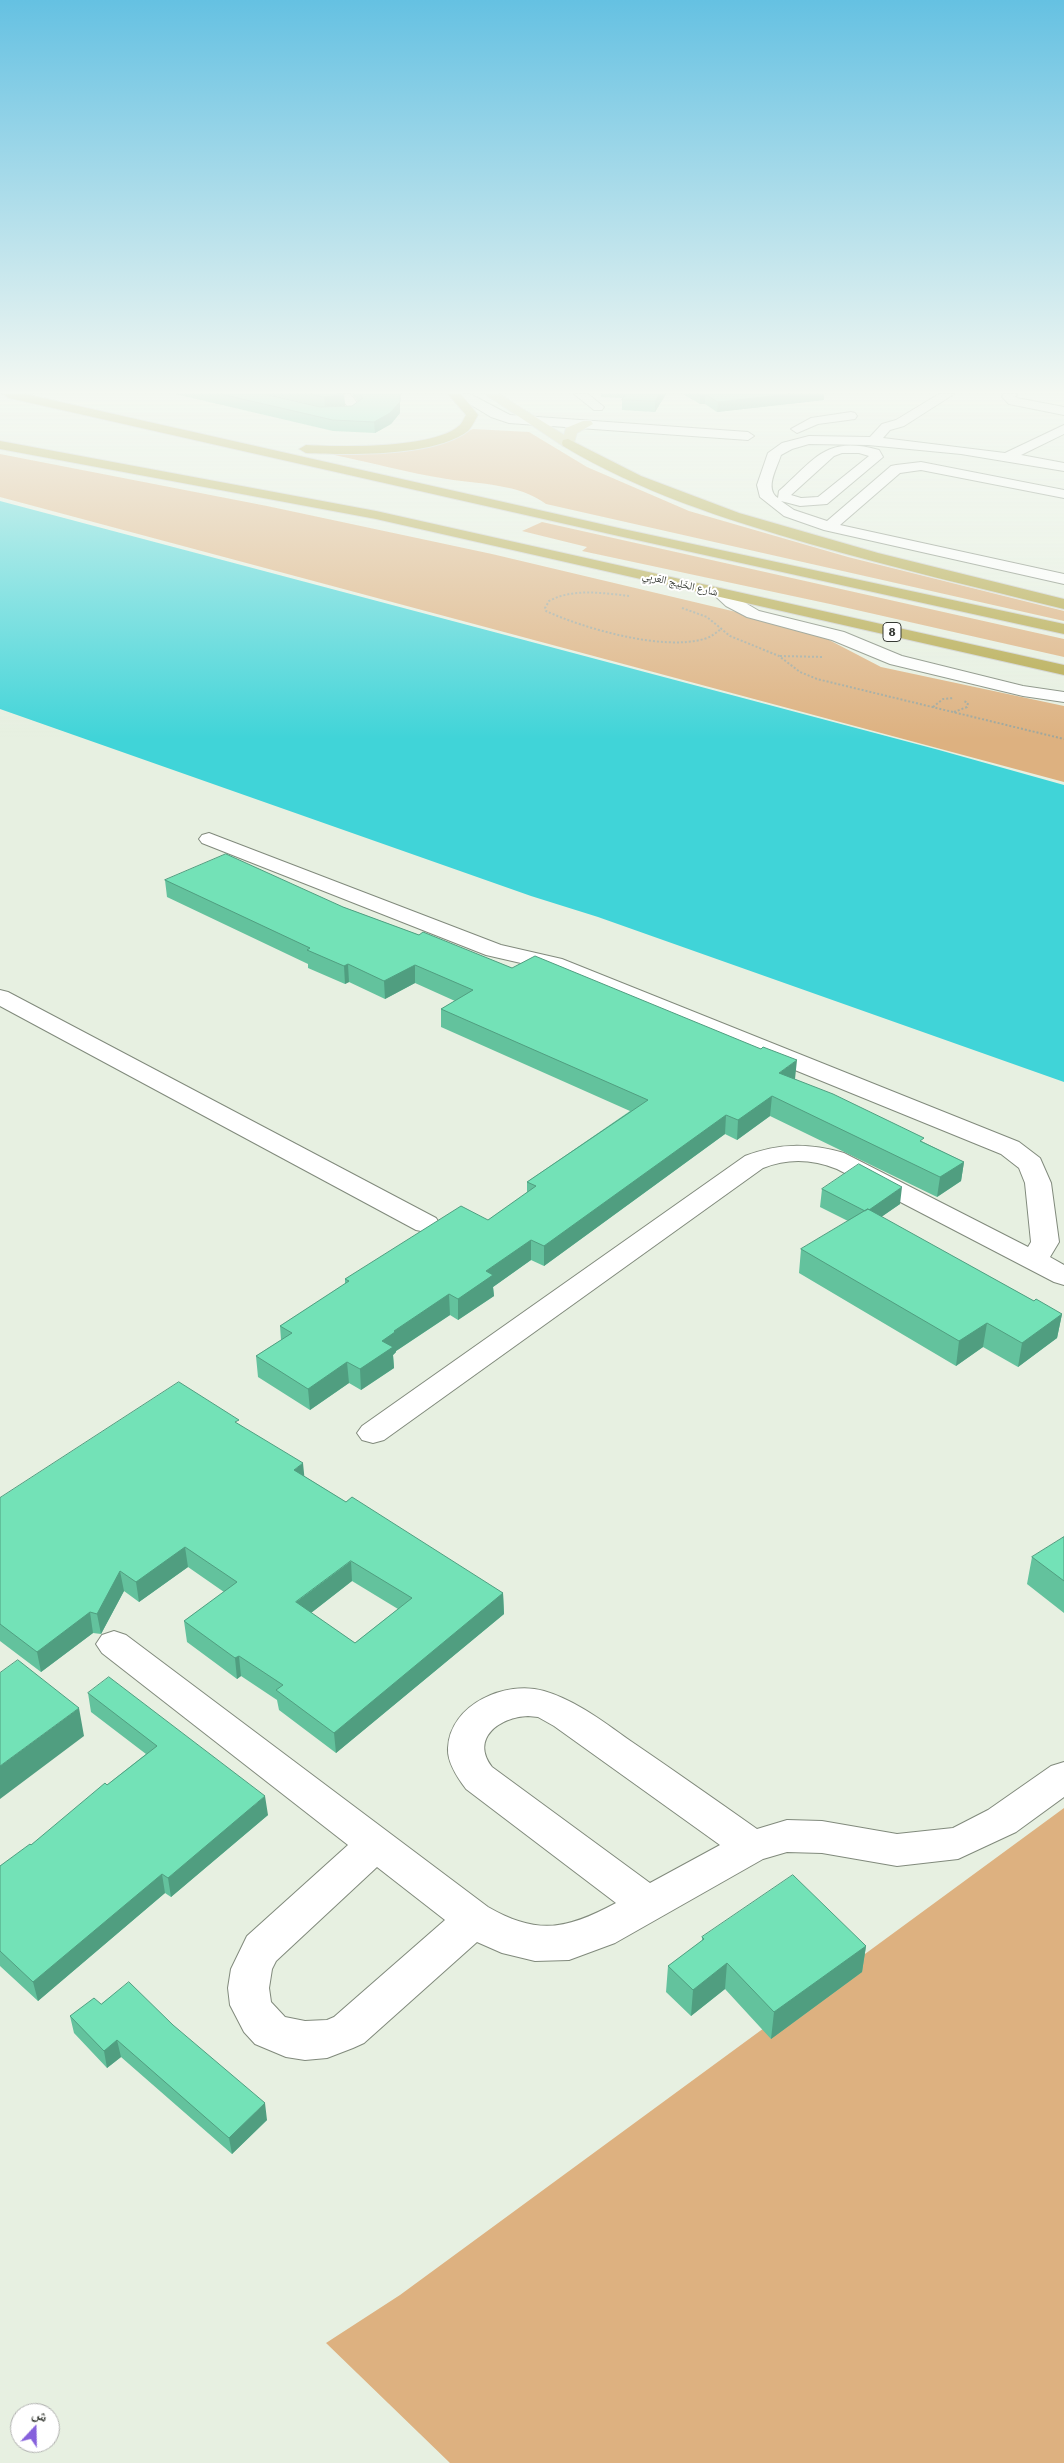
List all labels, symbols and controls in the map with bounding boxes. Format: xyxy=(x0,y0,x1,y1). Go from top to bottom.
street label: شارع الخَلِيج العَربِي xyxy=(641,569,719,599)
road number: 8 xyxy=(883,622,901,642)
north arrow xyxy=(10,2403,60,2453)
text: ش xyxy=(30,2405,50,2425)

